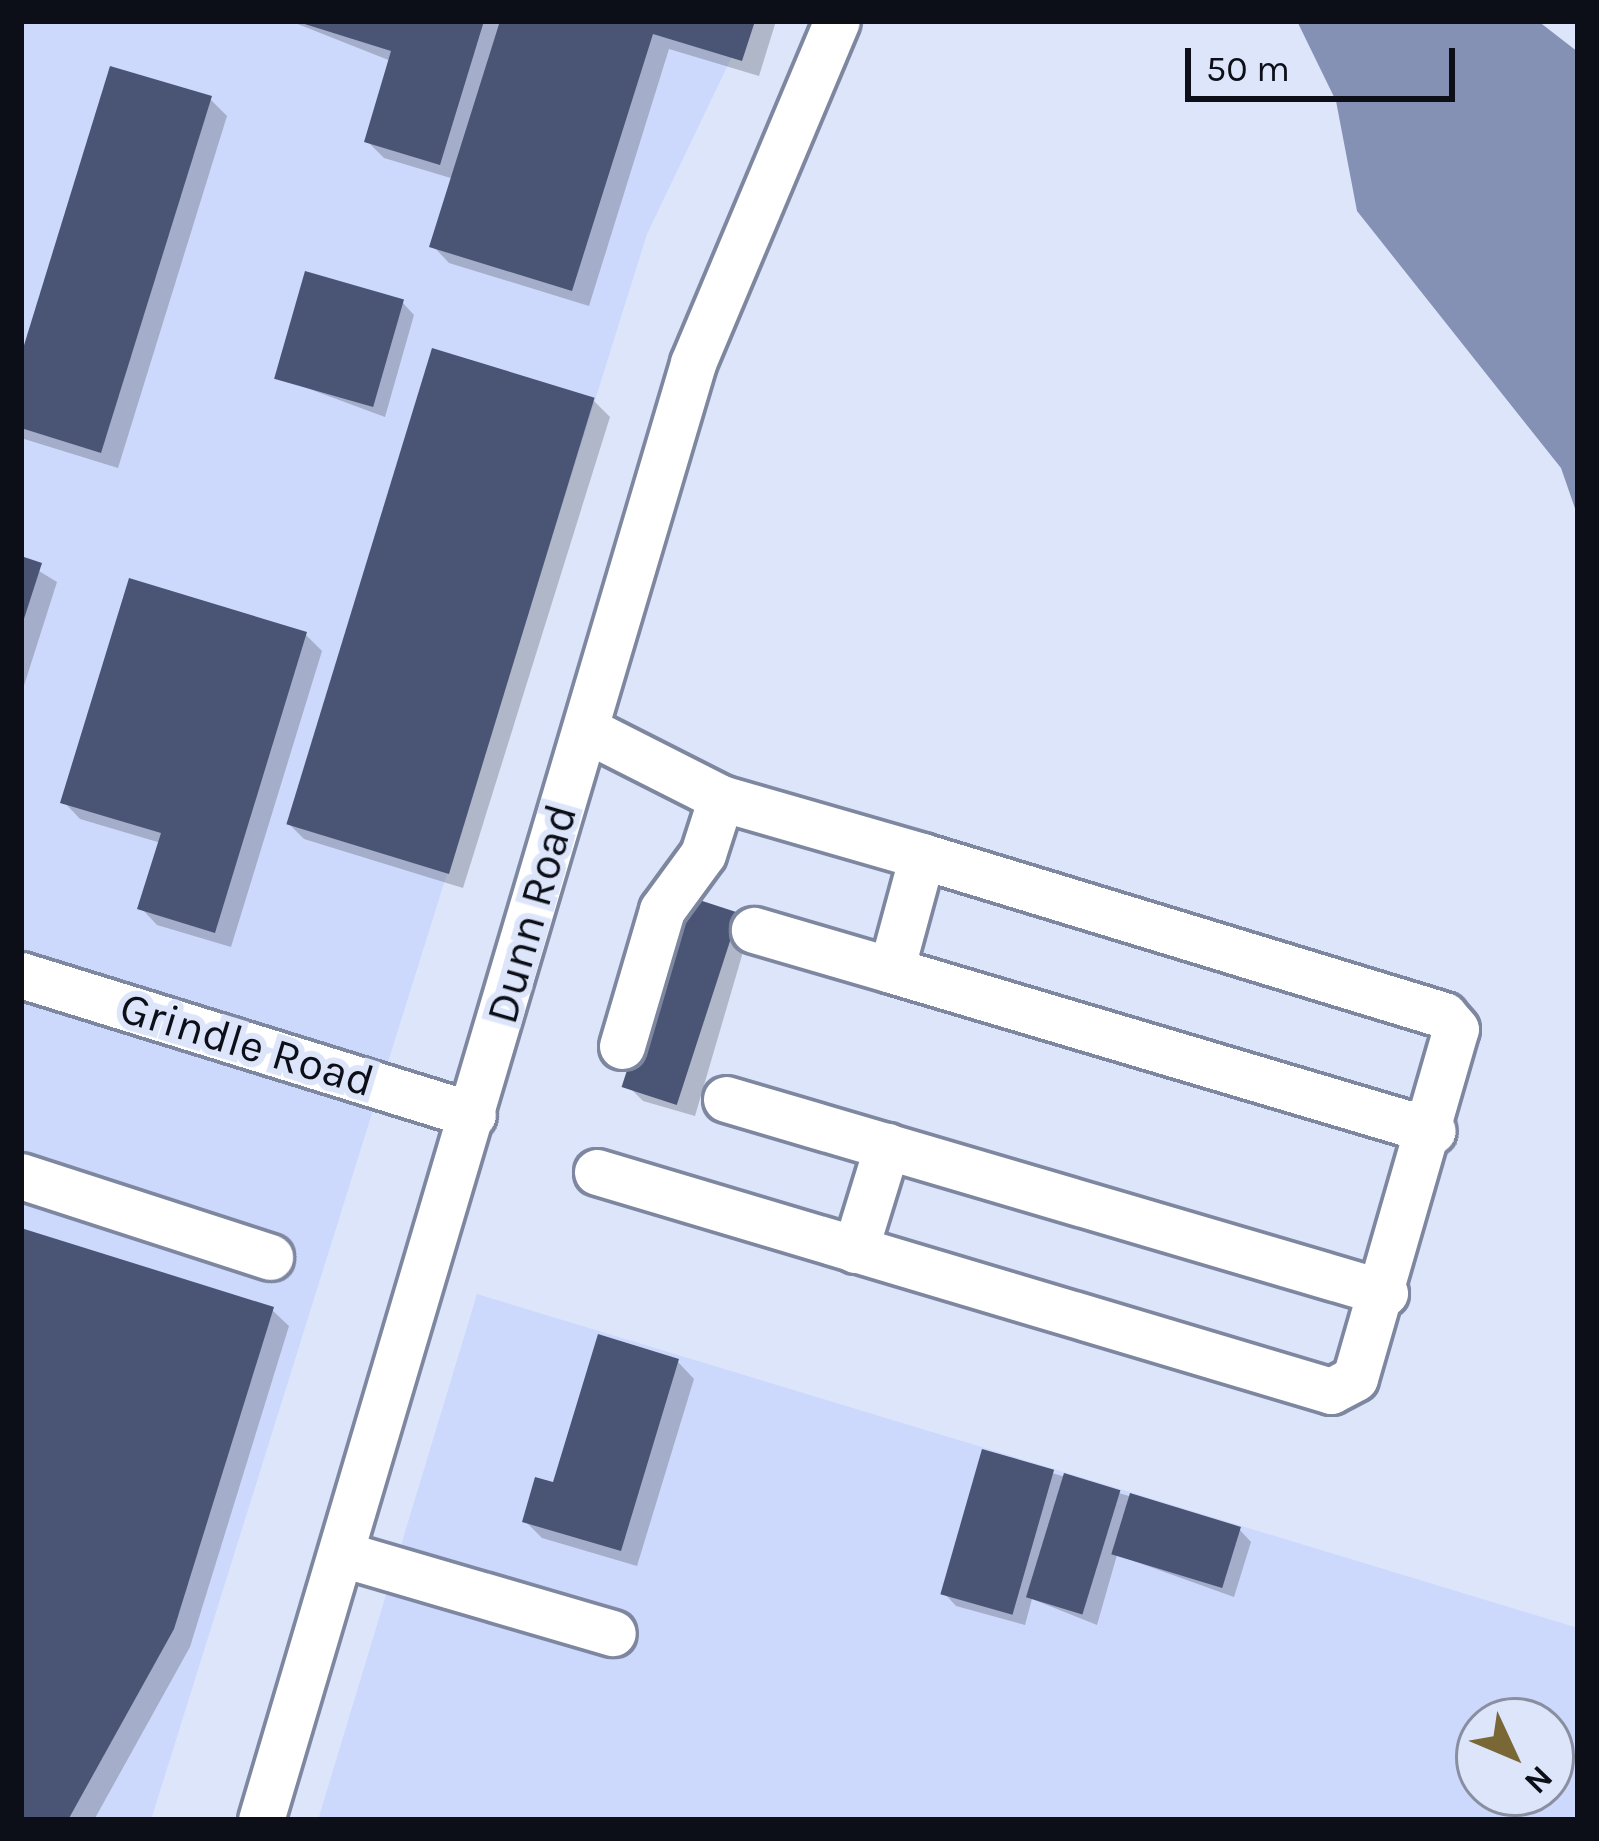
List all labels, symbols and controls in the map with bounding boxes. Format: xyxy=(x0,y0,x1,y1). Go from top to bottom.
scale bar xyxy=(1191,24,1461,98)
text: 50 m xyxy=(1206,48,1290,90)
street label: Dunn Road xyxy=(475,798,589,1030)
street label: Grindle Road xyxy=(114,981,380,1109)
north arrow xyxy=(1455,1697,1575,1817)
text: N xyxy=(1517,1758,1561,1802)

